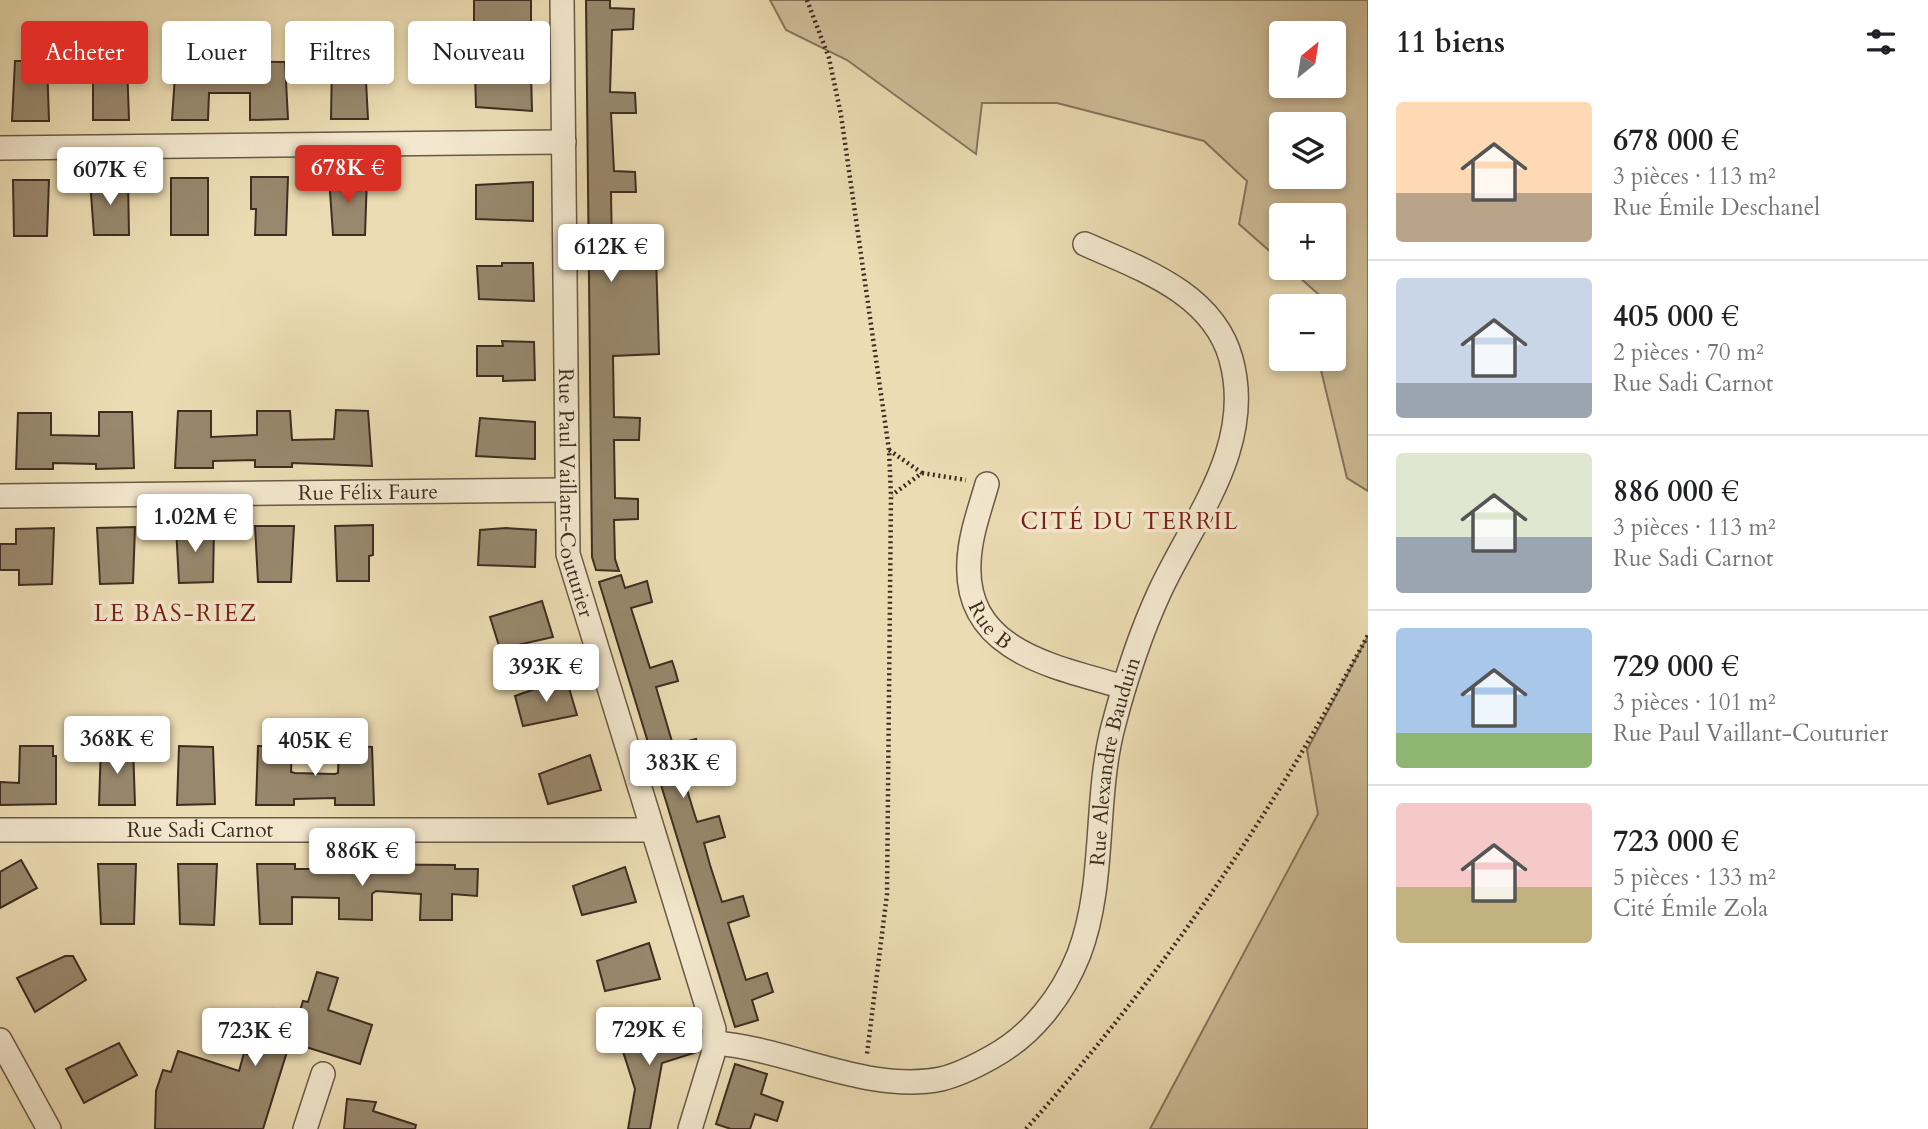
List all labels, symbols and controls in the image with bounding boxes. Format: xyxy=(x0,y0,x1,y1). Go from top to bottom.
chip: Acheter xyxy=(21,21,148,84)
chip: Louer xyxy=(162,21,271,84)
chip: Filtres xyxy=(285,21,394,84)
chip: Nouveau xyxy=(408,21,550,84)
north arrow xyxy=(1269,21,1346,98)
map controls xyxy=(1269,21,1346,371)
text: 11 biens xyxy=(1396,22,1505,63)
icon: filters xyxy=(1862,23,1900,61)
button: layers xyxy=(1269,112,1346,189)
text: 678 000 € xyxy=(1613,120,1739,161)
icon: home xyxy=(1452,130,1536,214)
pin: 678K € xyxy=(291,146,405,205)
pin: 607K € xyxy=(53,148,167,207)
text: 678K € xyxy=(311,152,385,183)
text: 607K € xyxy=(73,154,147,185)
text: 3 pièces · 113 m² xyxy=(1613,161,1776,192)
text: Rue Émile Deschanel xyxy=(1613,192,1820,223)
button: + xyxy=(1269,203,1346,280)
pin: 612K € xyxy=(554,224,668,284)
text: 612K € xyxy=(574,231,648,262)
button: − xyxy=(1269,294,1346,371)
text: 405 000 € xyxy=(1613,296,1739,337)
icon: home xyxy=(1452,306,1536,390)
text: 2 pièces · 70 m² xyxy=(1613,337,1764,368)
street label: Rue Paul Vaillant-Couturier xyxy=(551,368,601,621)
text: Rue Sadi Carnot xyxy=(1613,368,1773,399)
text: 886 000 € xyxy=(1613,471,1739,512)
street label: Rue Félix Faure xyxy=(298,477,438,508)
icon: home xyxy=(1452,481,1536,565)
pin: 1.02M € xyxy=(130,494,260,554)
text: 1.02M € xyxy=(153,501,237,532)
district label: CITÉ DU TERRIL xyxy=(1020,506,1240,537)
text: 3 pièces · 113 m² xyxy=(1613,512,1776,543)
text: Rue Sadi Carnot xyxy=(1613,543,1773,574)
street label: Rue B xyxy=(961,596,1018,657)
district label: LE BAS-RIEZ xyxy=(94,598,258,629)
pin: 393K € xyxy=(489,644,603,704)
text: 729 000 € xyxy=(1613,646,1739,687)
text: 393K € xyxy=(509,651,583,682)
street label: Rue Alexandre Bauduin xyxy=(1083,653,1148,867)
icon: home xyxy=(1452,656,1536,740)
text: 3 pièces · 101 m² xyxy=(1613,687,1776,718)
pin: 368K € xyxy=(60,716,174,776)
pin: 405K € xyxy=(258,718,372,778)
text: Rue Paul Vaillant-Couturier xyxy=(1613,718,1888,749)
text: 368K € xyxy=(80,723,154,754)
text: 405K € xyxy=(278,725,352,756)
pin: 383K € xyxy=(626,740,740,800)
text: 383K € xyxy=(646,747,720,778)
street label: Rue Sadi Carnot xyxy=(127,816,274,845)
text: 723 000 € xyxy=(1613,821,1739,862)
pin: 886K € xyxy=(305,828,419,888)
icon: home xyxy=(1452,831,1536,915)
text: 886K € xyxy=(325,835,399,866)
text: 5 pièces · 133 m² xyxy=(1613,862,1776,893)
text: Cité Émile Zola xyxy=(1613,893,1768,924)
pin: 729K € xyxy=(592,1007,706,1067)
pin: 723K € xyxy=(198,1009,312,1068)
text: 729K € xyxy=(612,1014,686,1045)
text: 723K € xyxy=(218,1015,292,1046)

